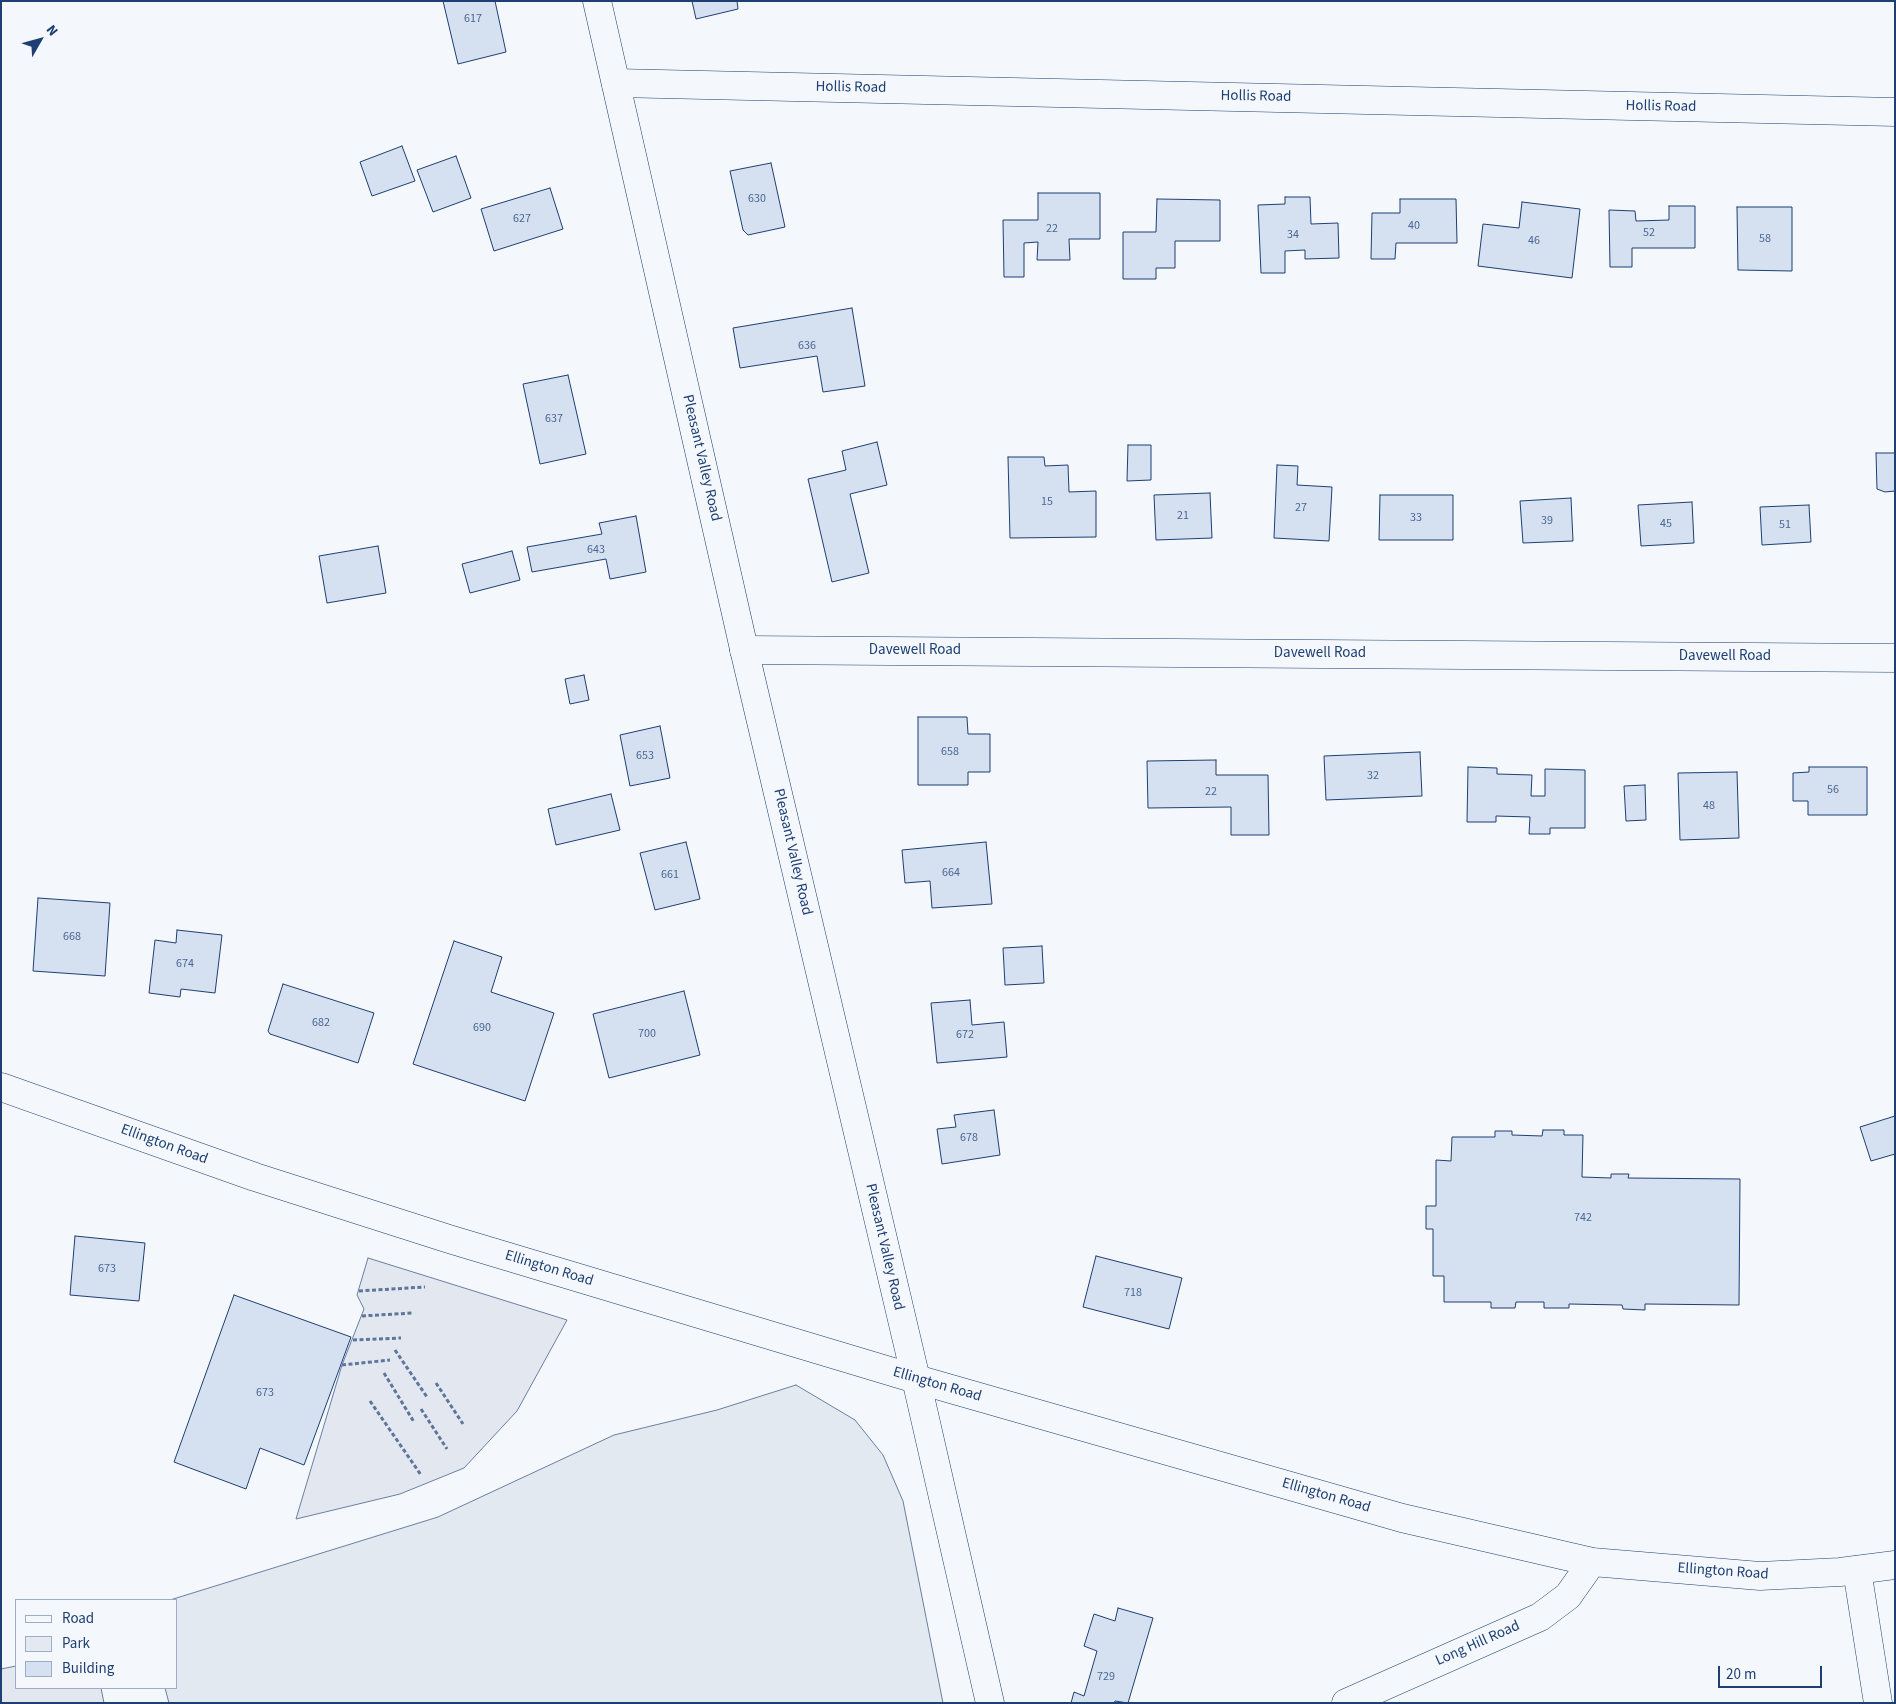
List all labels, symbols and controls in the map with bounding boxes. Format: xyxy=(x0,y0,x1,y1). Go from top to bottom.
house number: 617 xyxy=(464,12,482,26)
north arrow xyxy=(15,15,65,65)
text: N xyxy=(41,21,63,41)
street label: Hollis Road xyxy=(815,78,887,98)
street label: Hollis Road xyxy=(1220,87,1292,107)
street label: Hollis Road xyxy=(1625,97,1697,117)
house number: 630 xyxy=(748,192,766,206)
house number: 627 xyxy=(513,212,531,226)
house number: 40 xyxy=(1408,219,1420,233)
house number: 22 xyxy=(1046,222,1058,236)
house number: 52 xyxy=(1643,226,1655,240)
house number: 34 xyxy=(1287,228,1299,242)
house number: 58 xyxy=(1759,232,1771,246)
house number: 46 xyxy=(1528,234,1540,248)
house number: 636 xyxy=(798,339,816,353)
street label: Pleasant Valley Road xyxy=(678,393,724,523)
house number: 637 xyxy=(545,412,563,426)
house number: 15 xyxy=(1041,495,1053,509)
house number: 27 xyxy=(1295,501,1307,515)
house number: 21 xyxy=(1177,509,1189,523)
house number: 33 xyxy=(1410,511,1422,525)
house number: 39 xyxy=(1541,514,1553,528)
house number: 45 xyxy=(1660,517,1672,531)
house number: 51 xyxy=(1779,518,1791,532)
house number: 643 xyxy=(587,543,605,557)
street label: Davewell Road xyxy=(869,642,961,660)
street label: Davewell Road xyxy=(1274,645,1366,663)
street label: Davewell Road xyxy=(1679,648,1771,666)
house number: 658 xyxy=(941,745,959,759)
house number: 653 xyxy=(636,749,654,763)
house number: 32 xyxy=(1367,769,1379,783)
house number: 56 xyxy=(1827,783,1839,797)
house number: 22 xyxy=(1205,785,1217,799)
street label: Pleasant Valley Road xyxy=(769,787,815,917)
house number: 48 xyxy=(1703,799,1715,813)
house number: 664 xyxy=(942,866,960,880)
house number: 661 xyxy=(661,868,679,882)
house number: 668 xyxy=(63,930,81,944)
house number: 674 xyxy=(176,957,194,971)
house number: 682 xyxy=(312,1016,330,1030)
house number: 690 xyxy=(473,1021,491,1035)
house number: 700 xyxy=(638,1027,656,1041)
house number: 672 xyxy=(956,1028,974,1042)
street label: Ellington Road xyxy=(118,1121,210,1169)
house number: 678 xyxy=(960,1131,978,1145)
street label: Pleasant Valley Road xyxy=(861,1182,907,1312)
house number: 742 xyxy=(1574,1211,1592,1225)
street label: Ellington Road xyxy=(503,1247,595,1291)
house number: 673 xyxy=(98,1262,116,1276)
house number: 718 xyxy=(1124,1286,1142,1300)
street label: Ellington Road xyxy=(891,1364,983,1406)
house number: 673 xyxy=(256,1386,274,1400)
street label: Ellington Road xyxy=(1280,1475,1372,1517)
street label: Ellington Road xyxy=(1677,1560,1769,1584)
legend xyxy=(15,1599,178,1689)
text: Road xyxy=(62,1608,94,1629)
street label: Long Hill Road xyxy=(1433,1617,1523,1671)
text: Park xyxy=(62,1633,90,1654)
scale bar xyxy=(1721,1656,1825,1688)
text: Building xyxy=(62,1658,114,1679)
text: 20 m xyxy=(1726,1664,1756,1685)
house number: 729 xyxy=(1097,1670,1115,1684)

